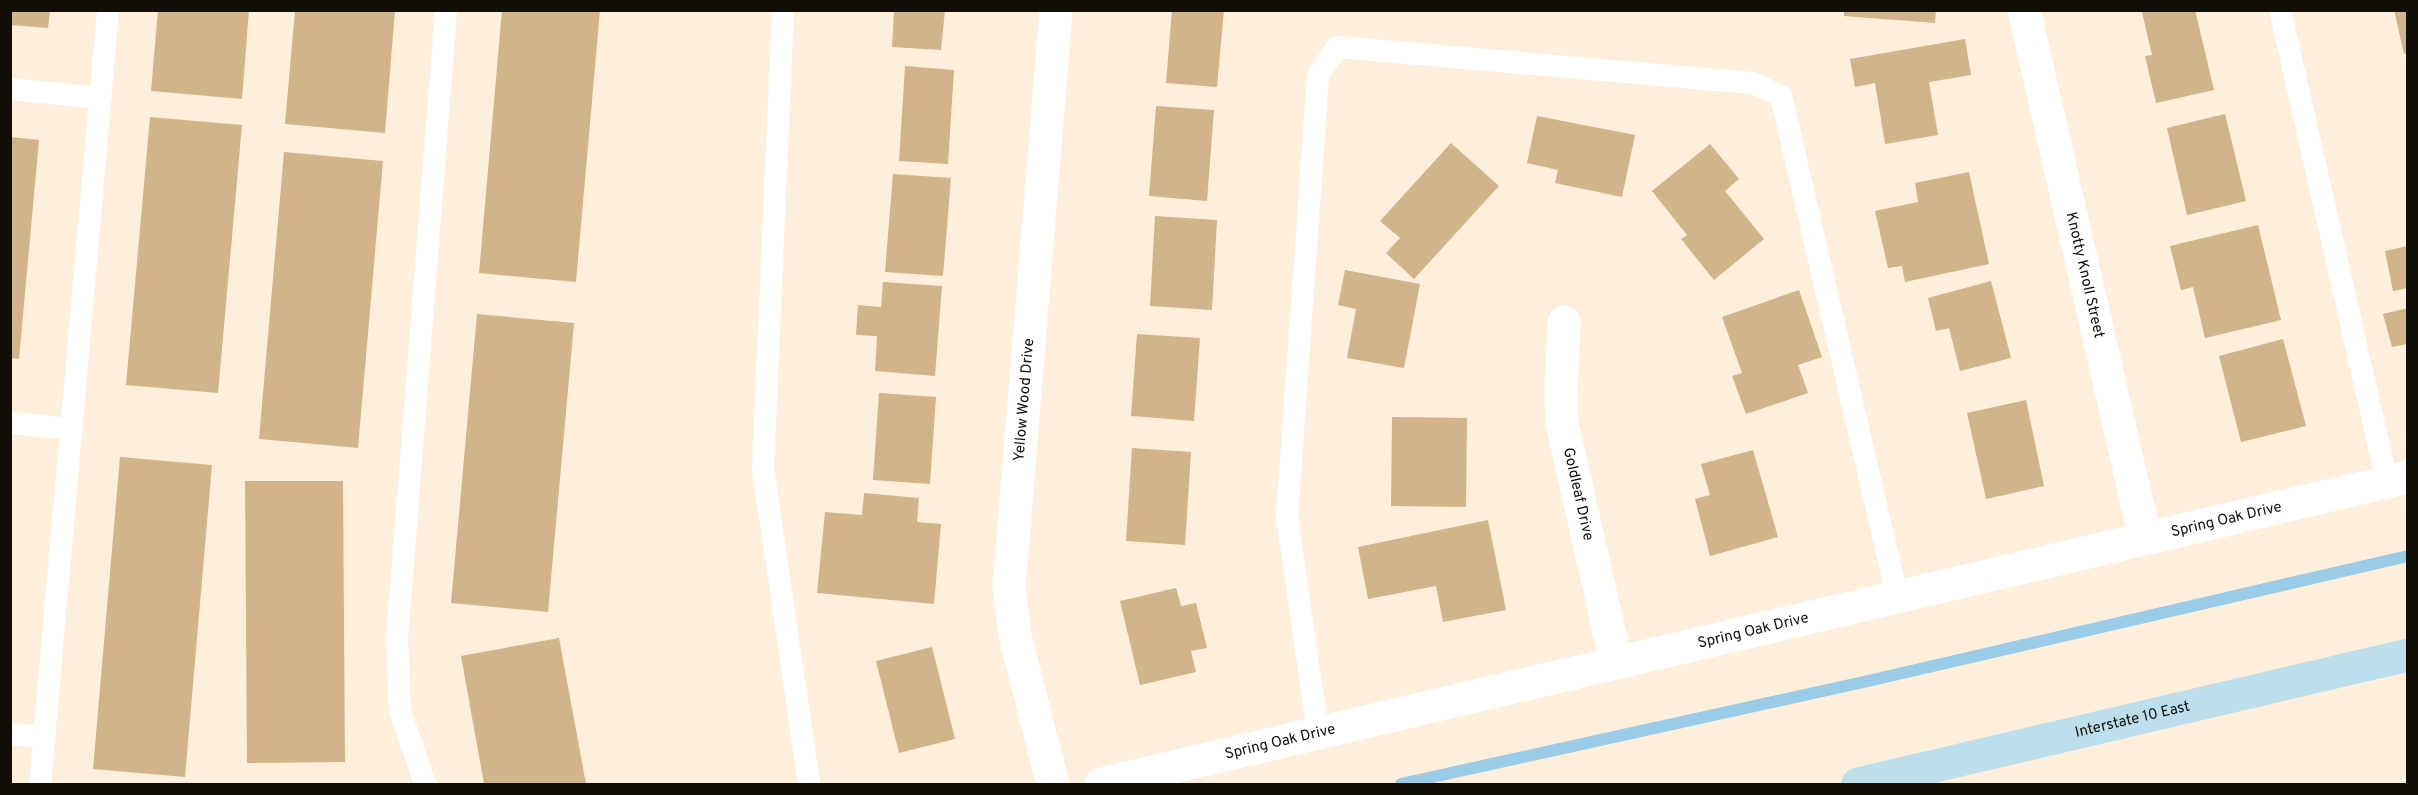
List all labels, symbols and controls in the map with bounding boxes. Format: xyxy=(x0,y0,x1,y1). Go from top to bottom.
street label: Knotty Knoll Street xyxy=(2061,210,2108,340)
street label: Yellow Wood Drive xyxy=(1010,338,1039,462)
street label: Goldleaf Drive xyxy=(1558,446,1598,543)
street label: Spring Oak Drive xyxy=(2169,497,2284,542)
street label: Spring Oak Drive xyxy=(1696,609,1811,653)
street label: Interstate 10 East xyxy=(2073,697,2192,742)
street label: Spring Oak Drive xyxy=(1223,720,1337,764)

